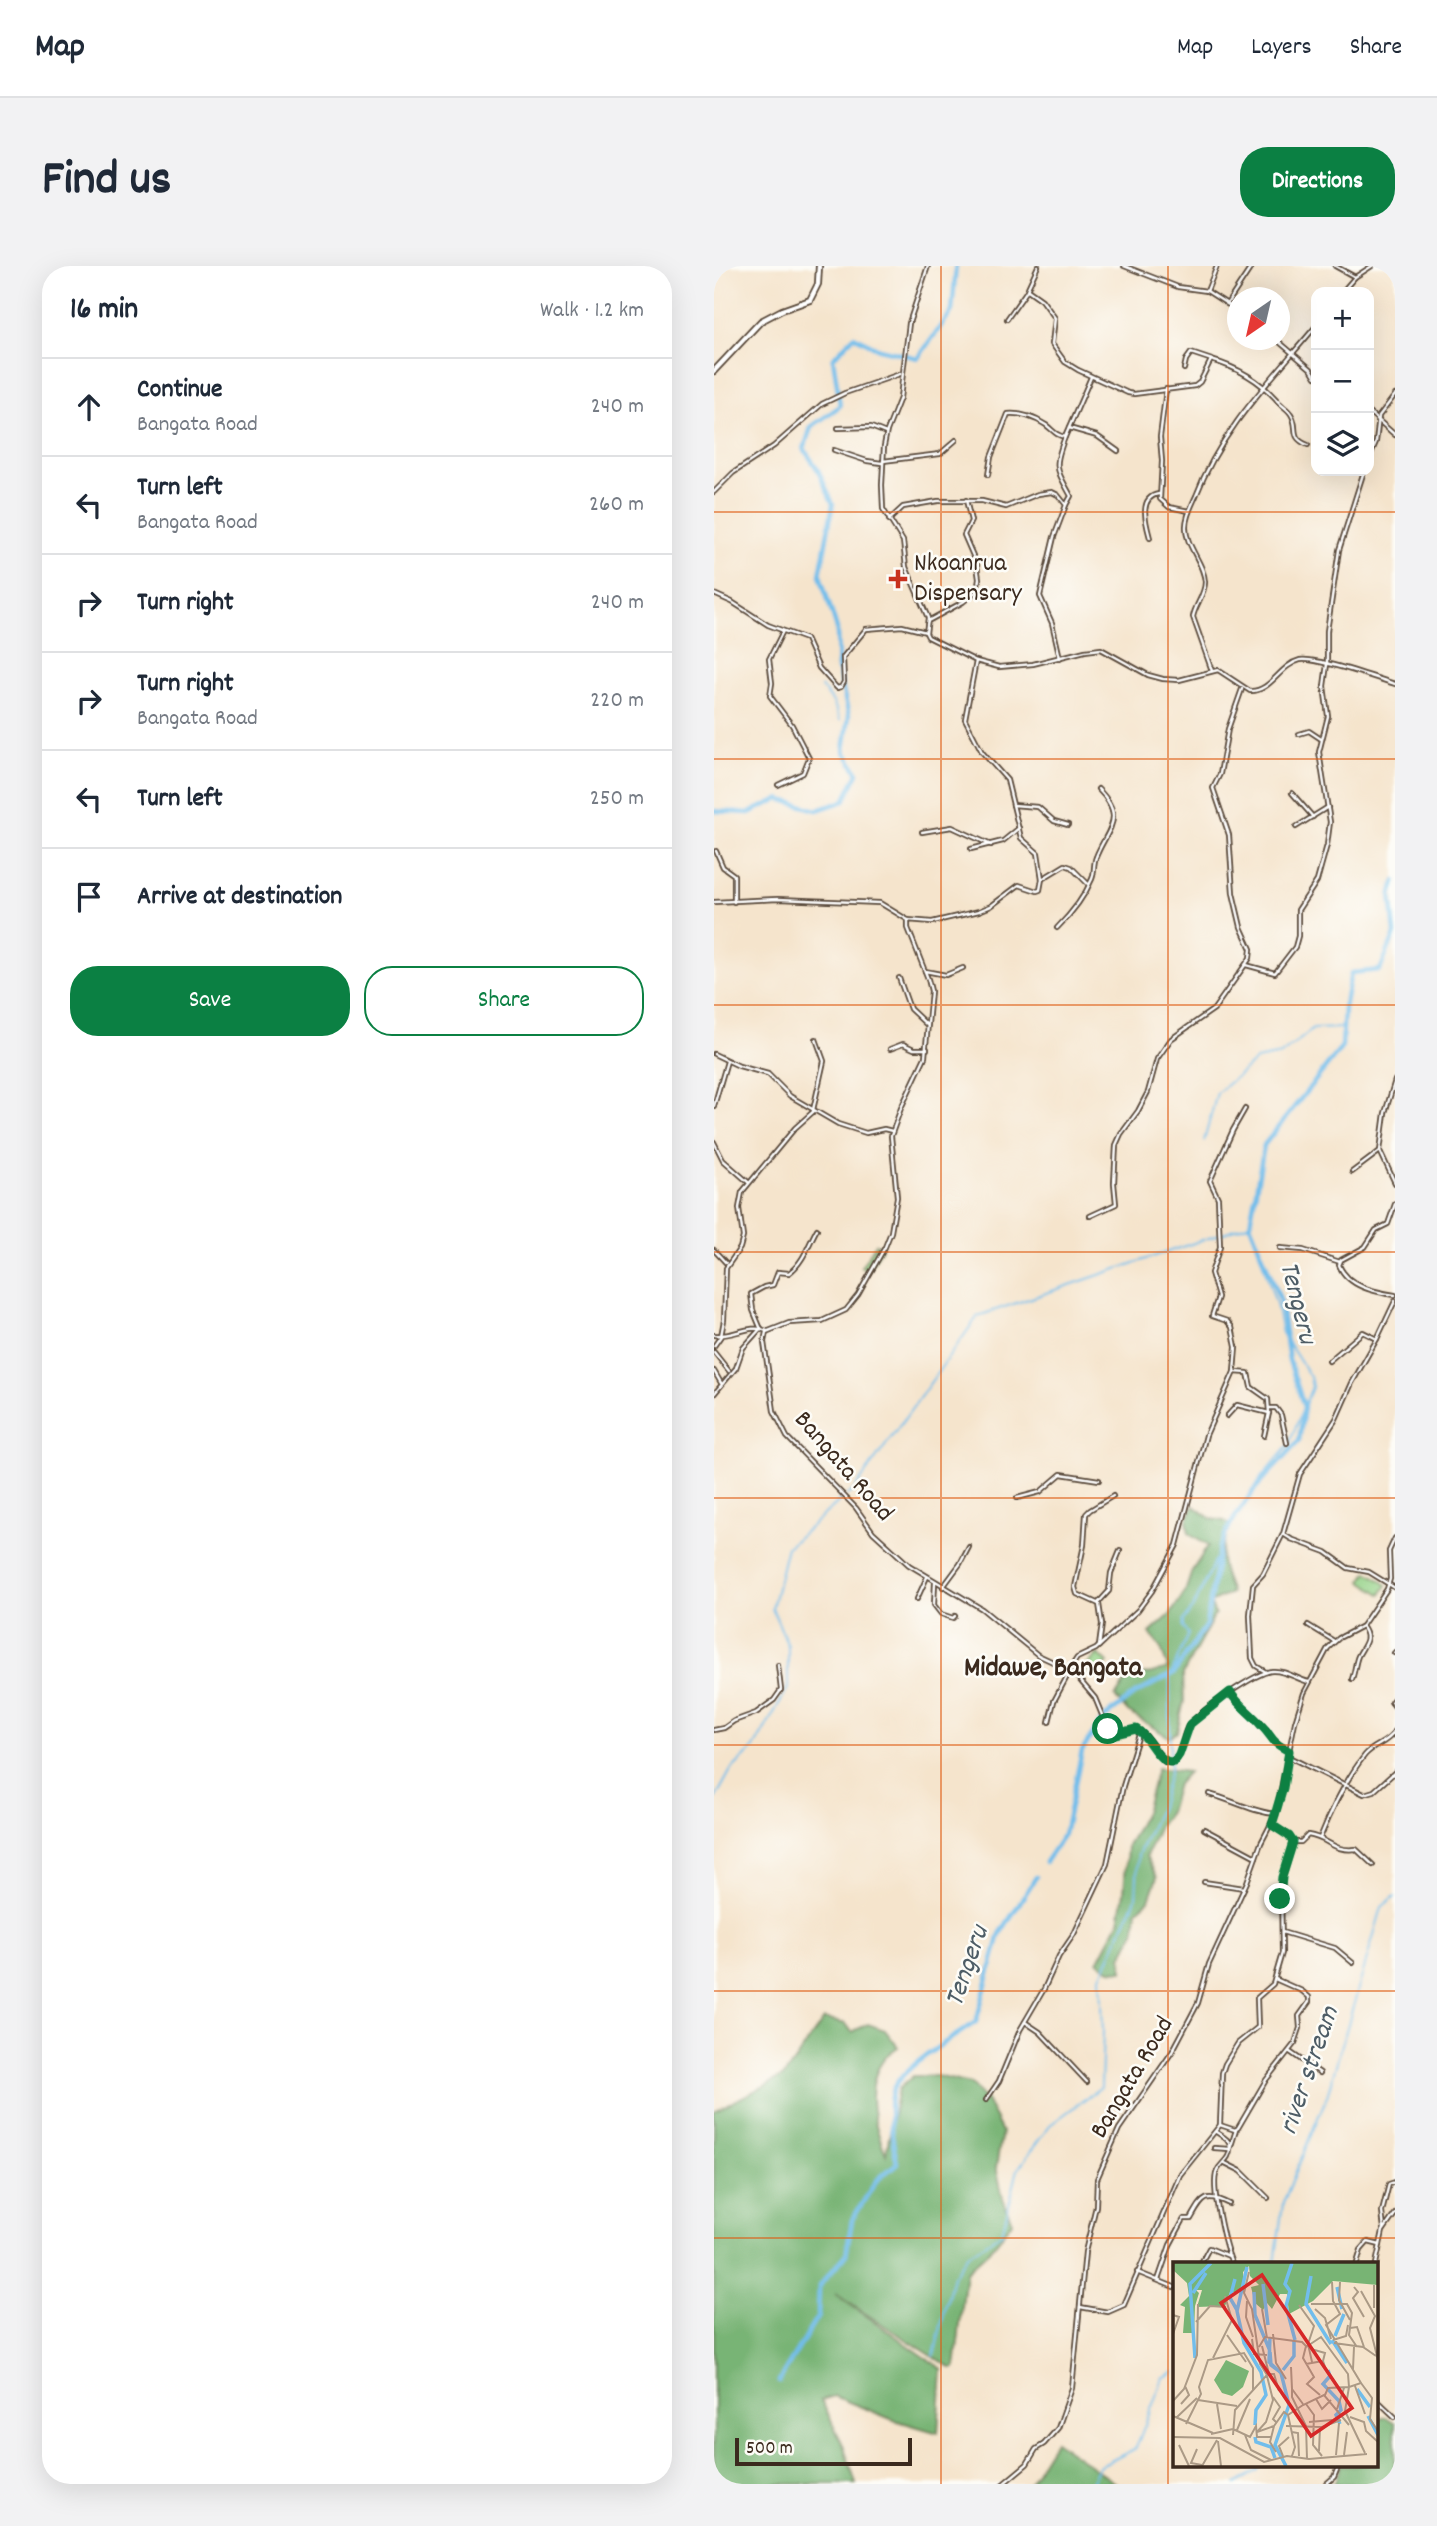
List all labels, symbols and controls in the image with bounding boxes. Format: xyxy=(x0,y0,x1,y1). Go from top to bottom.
text: Map xyxy=(35,25,85,72)
text: Map xyxy=(1177,31,1213,65)
text: Layers xyxy=(1251,31,1312,65)
text: Share xyxy=(1350,31,1402,65)
text: Find us xyxy=(42,147,171,217)
button: Directions xyxy=(1240,147,1395,217)
north arrow xyxy=(1227,287,1290,350)
map controls xyxy=(1311,287,1374,476)
button: + xyxy=(1311,287,1374,350)
text: 16 min xyxy=(70,290,138,333)
text: Walk · 1.2 km xyxy=(540,295,644,328)
button: − xyxy=(1311,350,1374,413)
text: Continue xyxy=(137,372,222,409)
icon: ahead xyxy=(70,388,108,426)
text: 240 m xyxy=(591,391,644,424)
text: Bangata Road xyxy=(137,409,258,442)
button: layers xyxy=(1311,413,1374,476)
text: Turn left xyxy=(137,470,223,507)
icon: left xyxy=(70,486,108,524)
text: 260 m xyxy=(589,489,644,522)
text: Bangata Road xyxy=(137,507,258,540)
place label: Nkoanrua Dispensary xyxy=(914,546,1022,613)
marker: Nkoanrua Dispensary xyxy=(888,569,908,589)
icon: right xyxy=(70,584,108,622)
text: Turn right xyxy=(137,585,234,622)
text: 240 m xyxy=(591,587,644,620)
text: Turn right xyxy=(137,666,234,703)
icon: right xyxy=(70,682,108,720)
text: 220 m xyxy=(590,685,644,718)
text: Bangata Road xyxy=(137,703,258,736)
icon: left xyxy=(70,780,108,818)
text: Turn left xyxy=(137,781,223,818)
text: 250 m xyxy=(590,783,644,816)
icon: arrive xyxy=(70,878,108,916)
text: Arrive at destination xyxy=(137,879,342,916)
button: Save xyxy=(70,966,350,1036)
button: Share xyxy=(364,966,644,1036)
water label: Tengeru xyxy=(1266,1258,1326,1350)
street label: Bangata Road xyxy=(784,1403,902,1531)
district label: Midawe, Bangata xyxy=(964,1650,1143,1690)
route start xyxy=(1092,1713,1123,1744)
route end xyxy=(1264,1883,1295,1914)
water label: Tengeru xyxy=(936,1919,1002,2013)
water label: river stream xyxy=(1270,2001,1352,2141)
street label: Bangata Road xyxy=(1082,2010,1184,2146)
inset map xyxy=(1173,2262,1378,2466)
scale bar xyxy=(735,2435,912,2467)
text: 500 m xyxy=(746,2436,793,2463)

